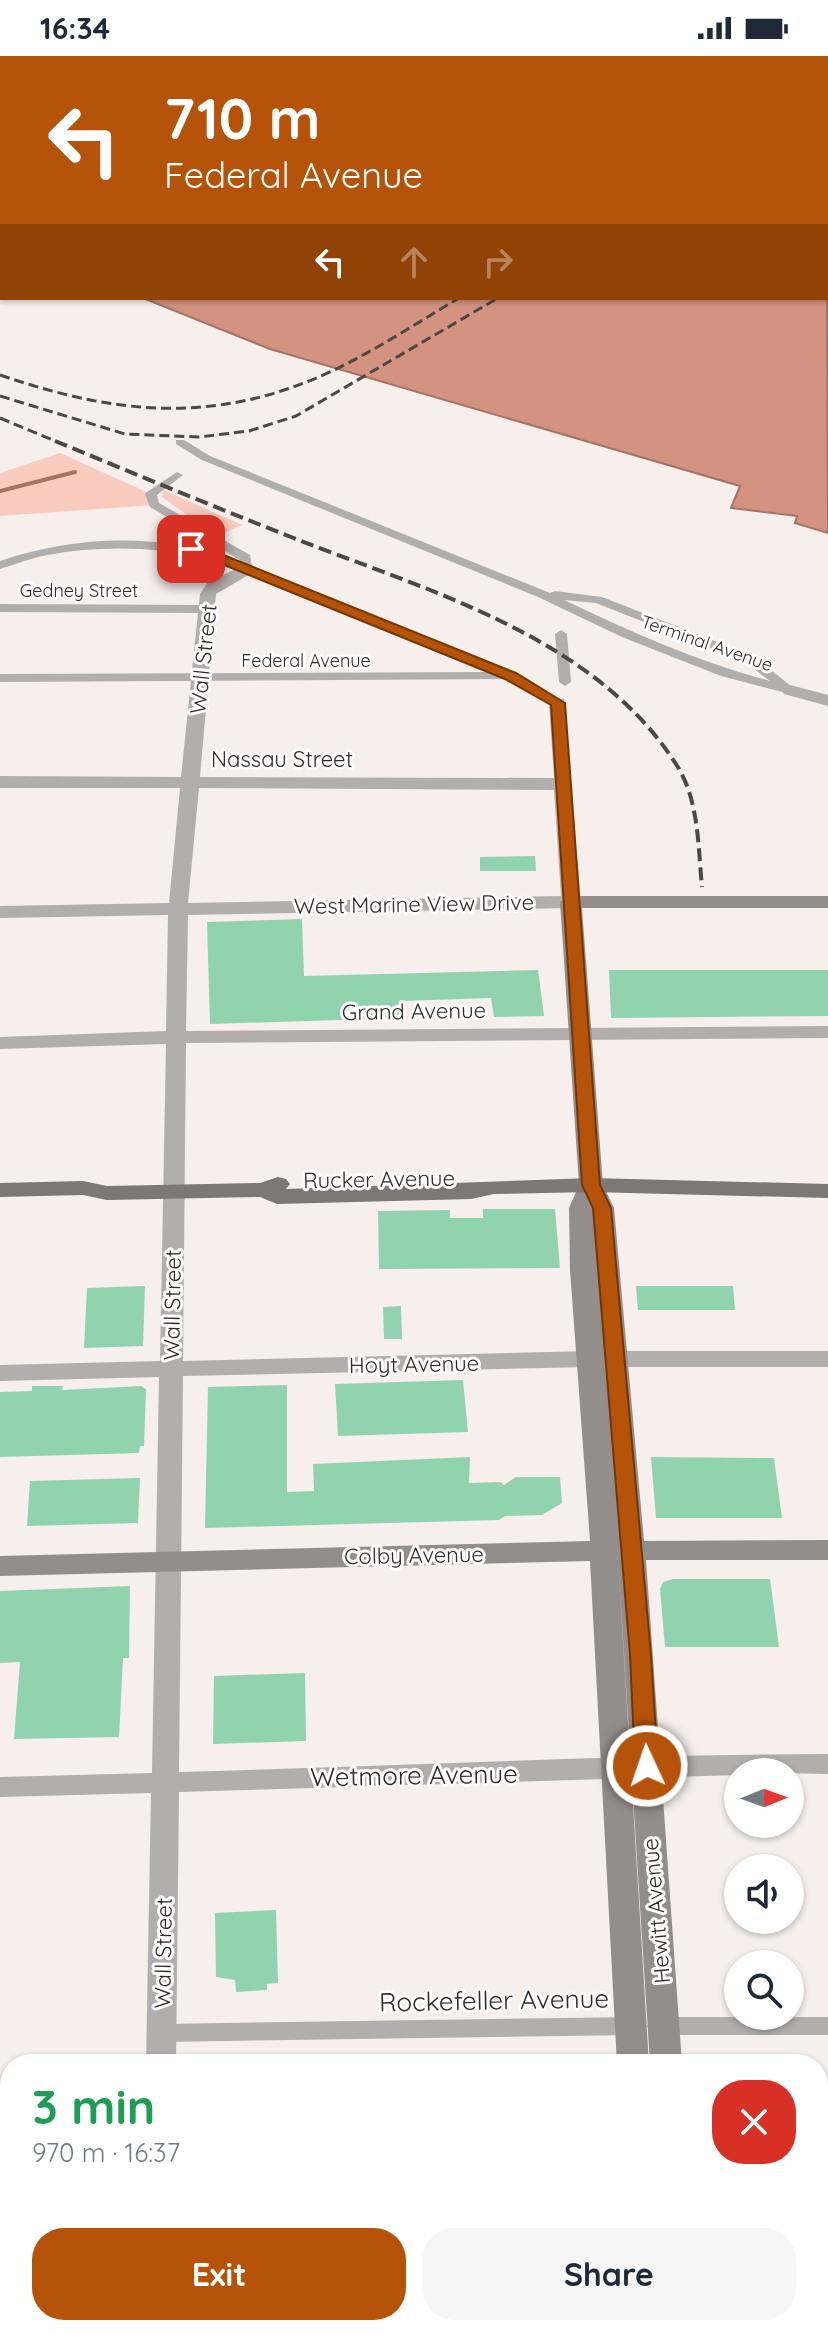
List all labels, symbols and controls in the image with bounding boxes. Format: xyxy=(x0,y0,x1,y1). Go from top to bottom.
text: 16:34 xyxy=(40,9,110,47)
text: 710 m xyxy=(164,83,320,153)
icon: left xyxy=(32,88,136,192)
text: Federal Avenue xyxy=(164,152,423,197)
icon: left xyxy=(308,240,352,284)
icon: ahead xyxy=(392,240,436,284)
icon: right xyxy=(476,240,520,284)
pin xyxy=(157,515,225,583)
icon: arrive xyxy=(169,527,213,571)
street label: Gedney Street xyxy=(20,579,138,602)
street label: Wall Street xyxy=(183,603,223,715)
street label: Terminal Avenue xyxy=(638,610,776,676)
street label: Federal Avenue xyxy=(241,649,371,672)
street label: Nassau Street xyxy=(211,745,353,773)
street label: West Marine View Drive xyxy=(294,888,534,920)
street label: Grand Avenue xyxy=(342,996,486,1026)
street label: Rucker Avenue xyxy=(303,1164,455,1194)
street label: Wall Street xyxy=(157,1249,187,1361)
street label: Hoyt Avenue xyxy=(349,1349,479,1379)
street label: Colby Avenue xyxy=(344,1540,484,1570)
position arrow xyxy=(605,1724,689,1808)
street label: Wetmore Avenue xyxy=(310,1757,518,1793)
north arrow xyxy=(724,1758,804,1838)
map controls xyxy=(724,1758,804,2030)
street label: Hewitt Avenue xyxy=(636,1837,676,1985)
button: sound xyxy=(724,1854,804,1934)
street label: Wall Street xyxy=(148,1897,178,2009)
button: search xyxy=(724,1950,804,2030)
street label: Rockefeller Avenue xyxy=(379,1981,609,2019)
text: 3 min xyxy=(32,2076,155,2136)
button: close xyxy=(712,2080,796,2164)
text: 970 m · 16:37 xyxy=(32,2136,180,2169)
button: Exit xyxy=(32,2228,406,2320)
button: Share xyxy=(422,2228,796,2320)

